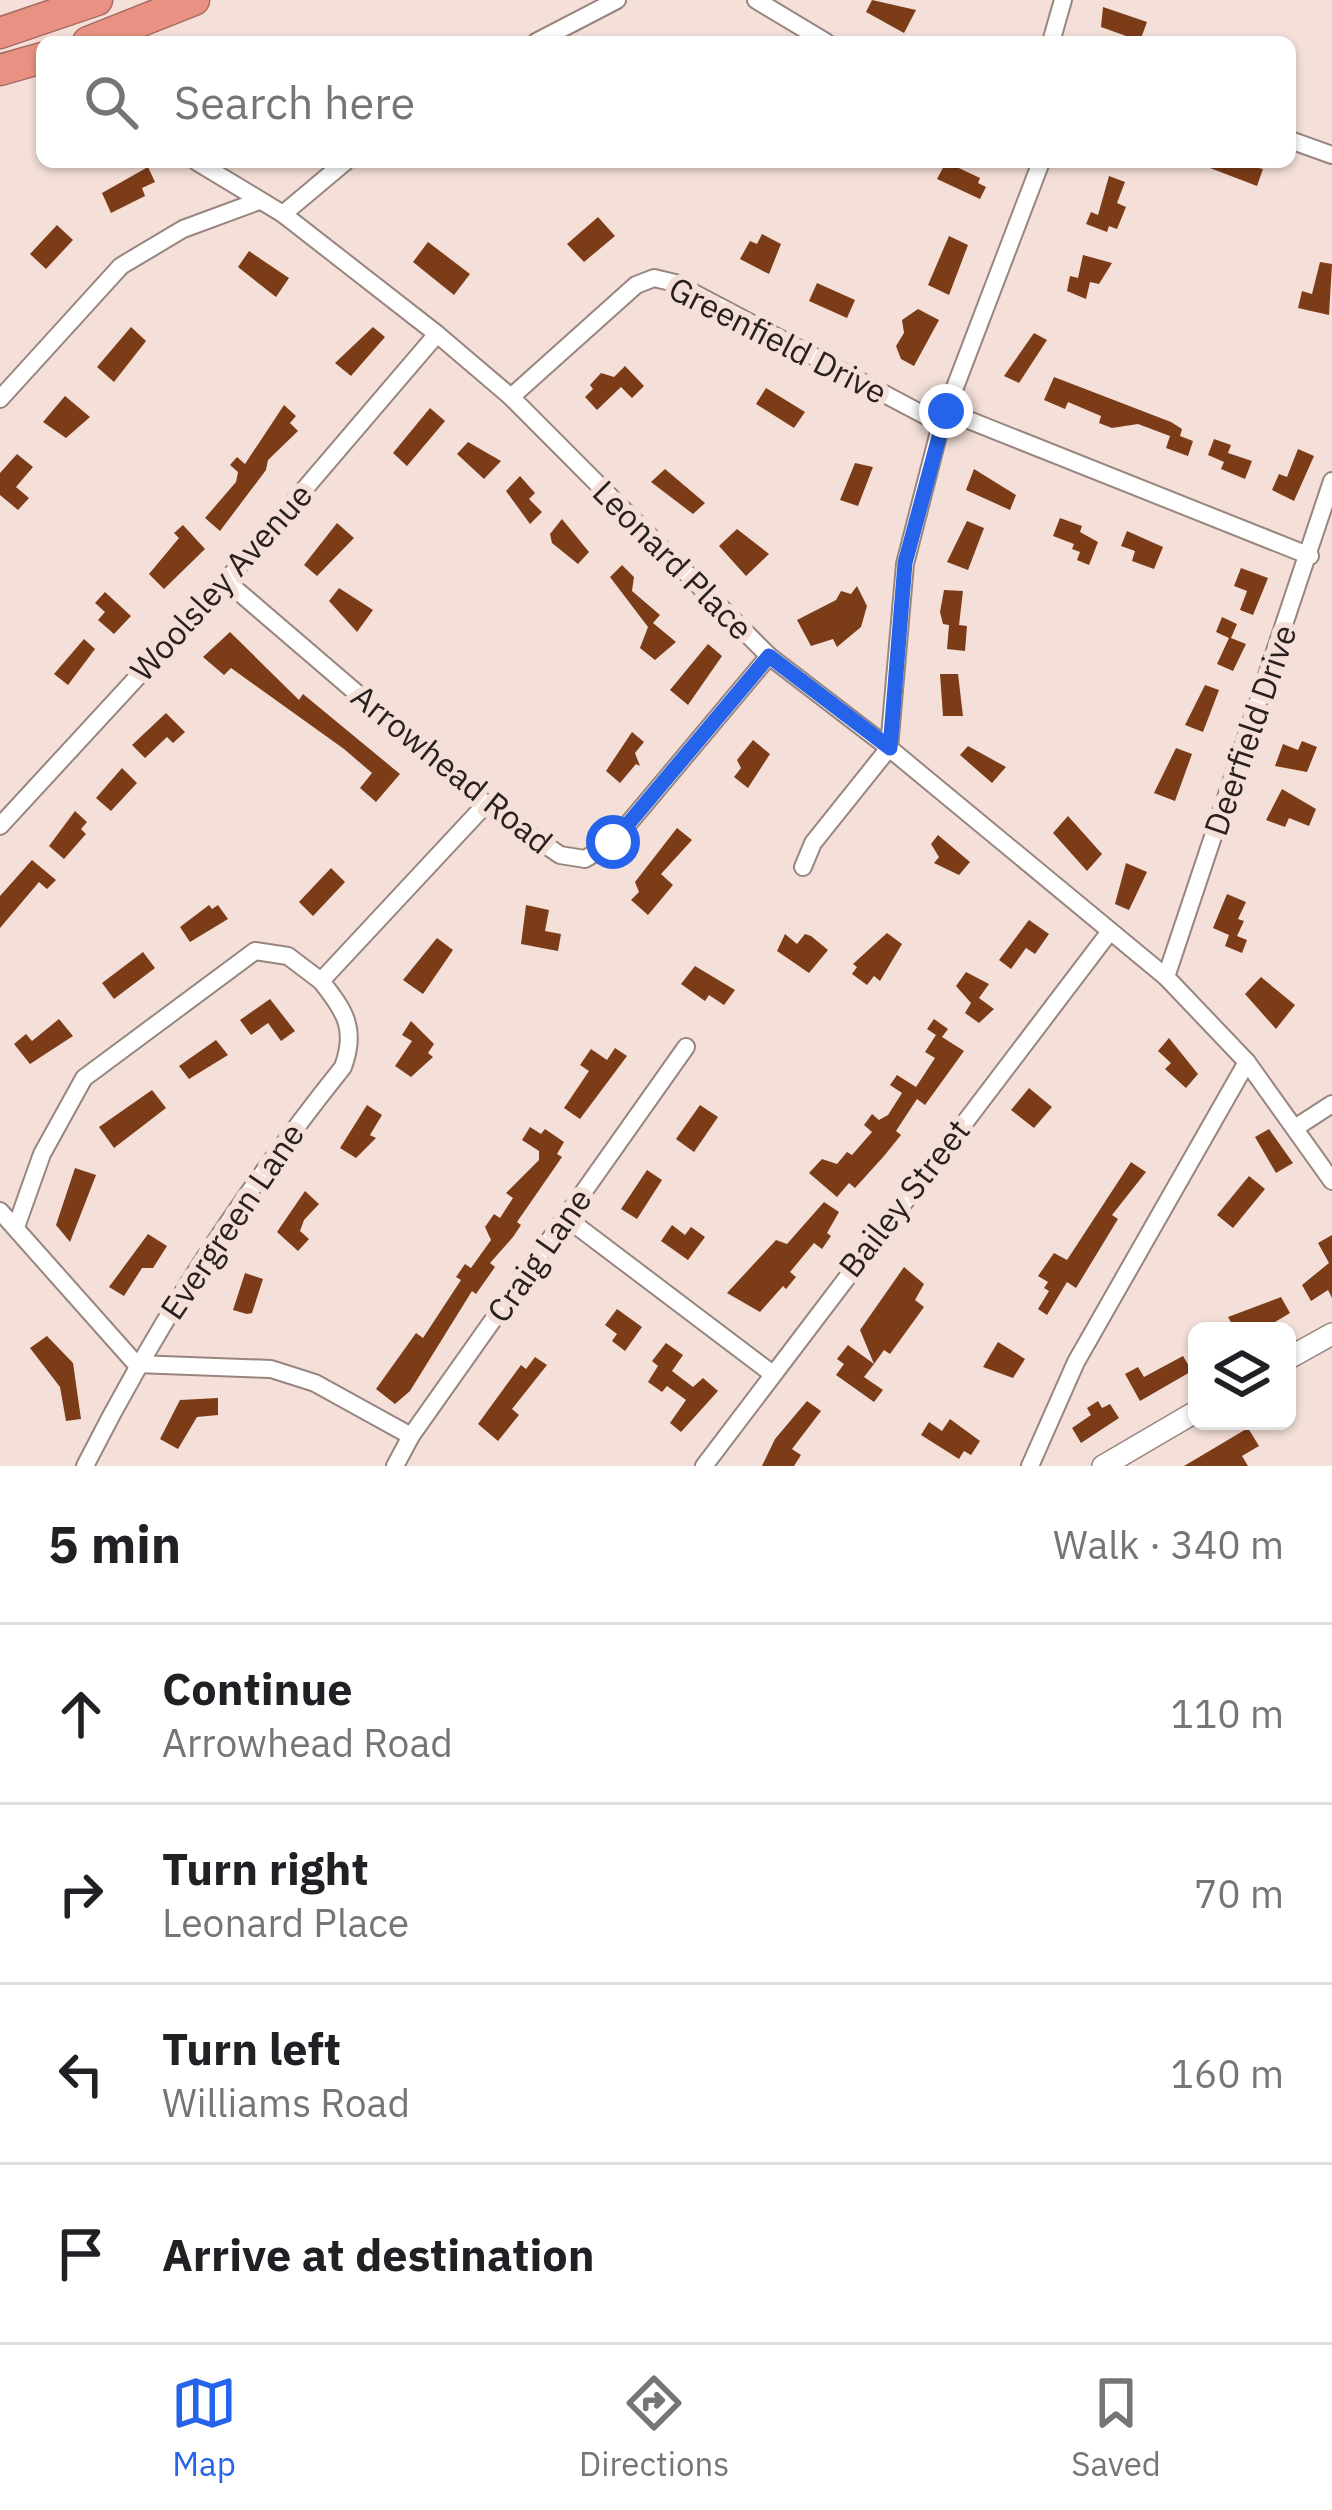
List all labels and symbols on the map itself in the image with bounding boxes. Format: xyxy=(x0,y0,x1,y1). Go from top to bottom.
street label: Greenfield Drive xyxy=(662,266,895,413)
route end xyxy=(919,384,973,438)
street label: Leonard Place xyxy=(584,471,762,649)
street label: Woolsley Avenue xyxy=(120,474,321,690)
street label: Deerfield Drive xyxy=(1193,619,1306,841)
street label: Arrowhead Road xyxy=(343,674,561,863)
route start xyxy=(586,815,640,869)
street label: Bailey Street xyxy=(828,1110,979,1285)
street label: Evergreen Lane xyxy=(150,1114,313,1327)
street label: Craig Lane xyxy=(477,1179,601,1330)

